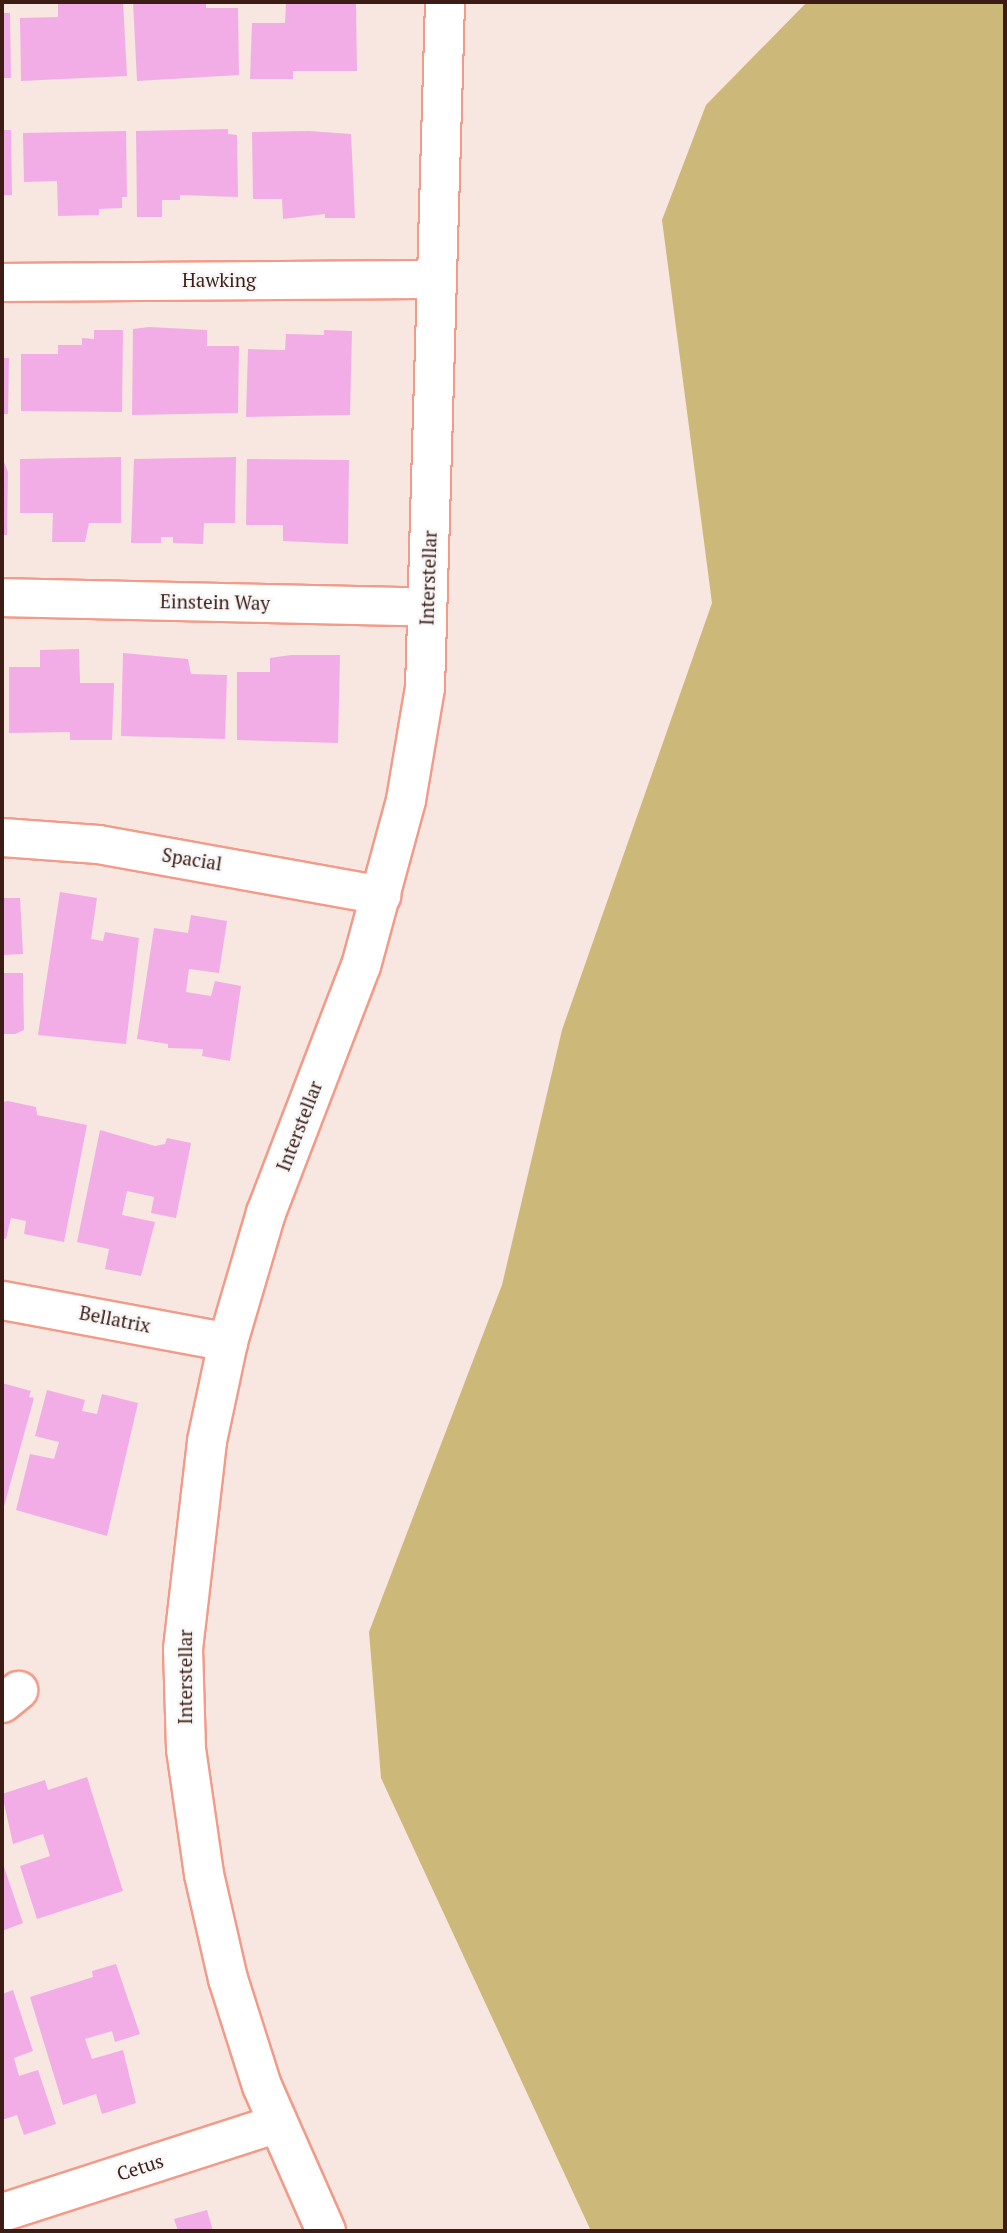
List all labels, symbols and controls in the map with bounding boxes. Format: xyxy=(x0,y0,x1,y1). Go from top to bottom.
street label: Hawking xyxy=(182,269,256,291)
street label: Interstellar xyxy=(415,530,441,626)
street label: Einstein Way xyxy=(160,590,270,614)
street label: Spacial xyxy=(160,843,224,875)
street label: Interstellar xyxy=(271,1078,327,1174)
street label: Bellatrix xyxy=(77,1301,153,1337)
street label: Interstellar xyxy=(174,1629,196,1725)
street label: Cetus xyxy=(114,2149,166,2185)

